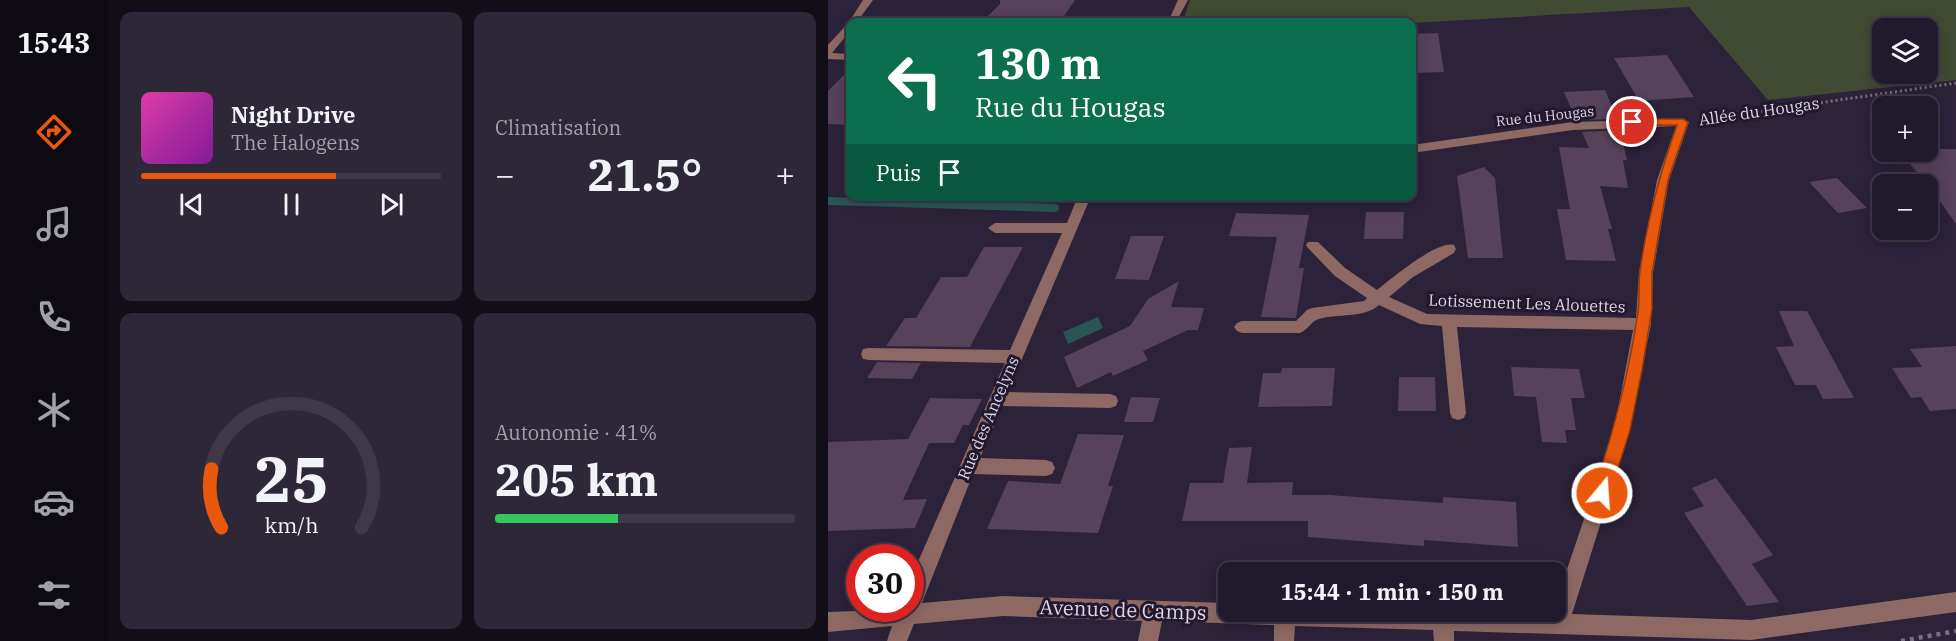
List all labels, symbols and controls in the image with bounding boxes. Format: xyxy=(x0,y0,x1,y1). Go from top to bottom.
map controls xyxy=(1872,18,1938,240)
button: layers xyxy=(1872,18,1938,84)
text: 15:43 xyxy=(18,25,90,60)
text: 130 m xyxy=(975,36,1101,91)
icon: left xyxy=(876,42,954,120)
text: Rue du Hougas xyxy=(975,89,1166,124)
street label: Allée du Hougas xyxy=(1698,93,1820,129)
pin xyxy=(1606,96,1657,147)
button: + xyxy=(1872,96,1938,162)
text: Night Drive xyxy=(231,100,356,129)
street label: Rue du Hougas xyxy=(1495,102,1595,130)
icon: arrive xyxy=(1615,105,1648,138)
icon: directions xyxy=(33,111,75,153)
text: Climatisation xyxy=(495,114,621,141)
text: The Halogens xyxy=(231,129,360,156)
text: 21.5° xyxy=(588,145,702,203)
text: − xyxy=(495,153,515,196)
text: + xyxy=(775,153,795,196)
icon: arrive xyxy=(933,156,966,189)
text: Puis xyxy=(876,158,921,187)
button: − xyxy=(1872,174,1938,240)
icon: previous xyxy=(175,188,208,221)
icon: pause xyxy=(275,188,308,221)
icon: next xyxy=(375,188,408,221)
icon: music xyxy=(33,203,75,245)
street label: Lotissement Les Alouettes xyxy=(1428,290,1626,316)
icon: phone xyxy=(33,296,75,338)
street label: Rue des Ancelyns xyxy=(953,353,1023,483)
icon: climate xyxy=(33,389,75,431)
text: Autonomie · 41% xyxy=(495,419,657,446)
text: 25 xyxy=(254,438,328,519)
text: 205 km xyxy=(495,450,658,508)
position arrow xyxy=(1570,461,1634,525)
icon: car xyxy=(33,481,75,523)
text: km/h xyxy=(264,511,318,539)
speed limit sign: 30 xyxy=(846,544,924,622)
icon: filters xyxy=(33,574,75,616)
text: 15:44 · 1 min · 150 m xyxy=(1280,577,1504,606)
street label: Avenue de Camps xyxy=(1039,593,1207,626)

